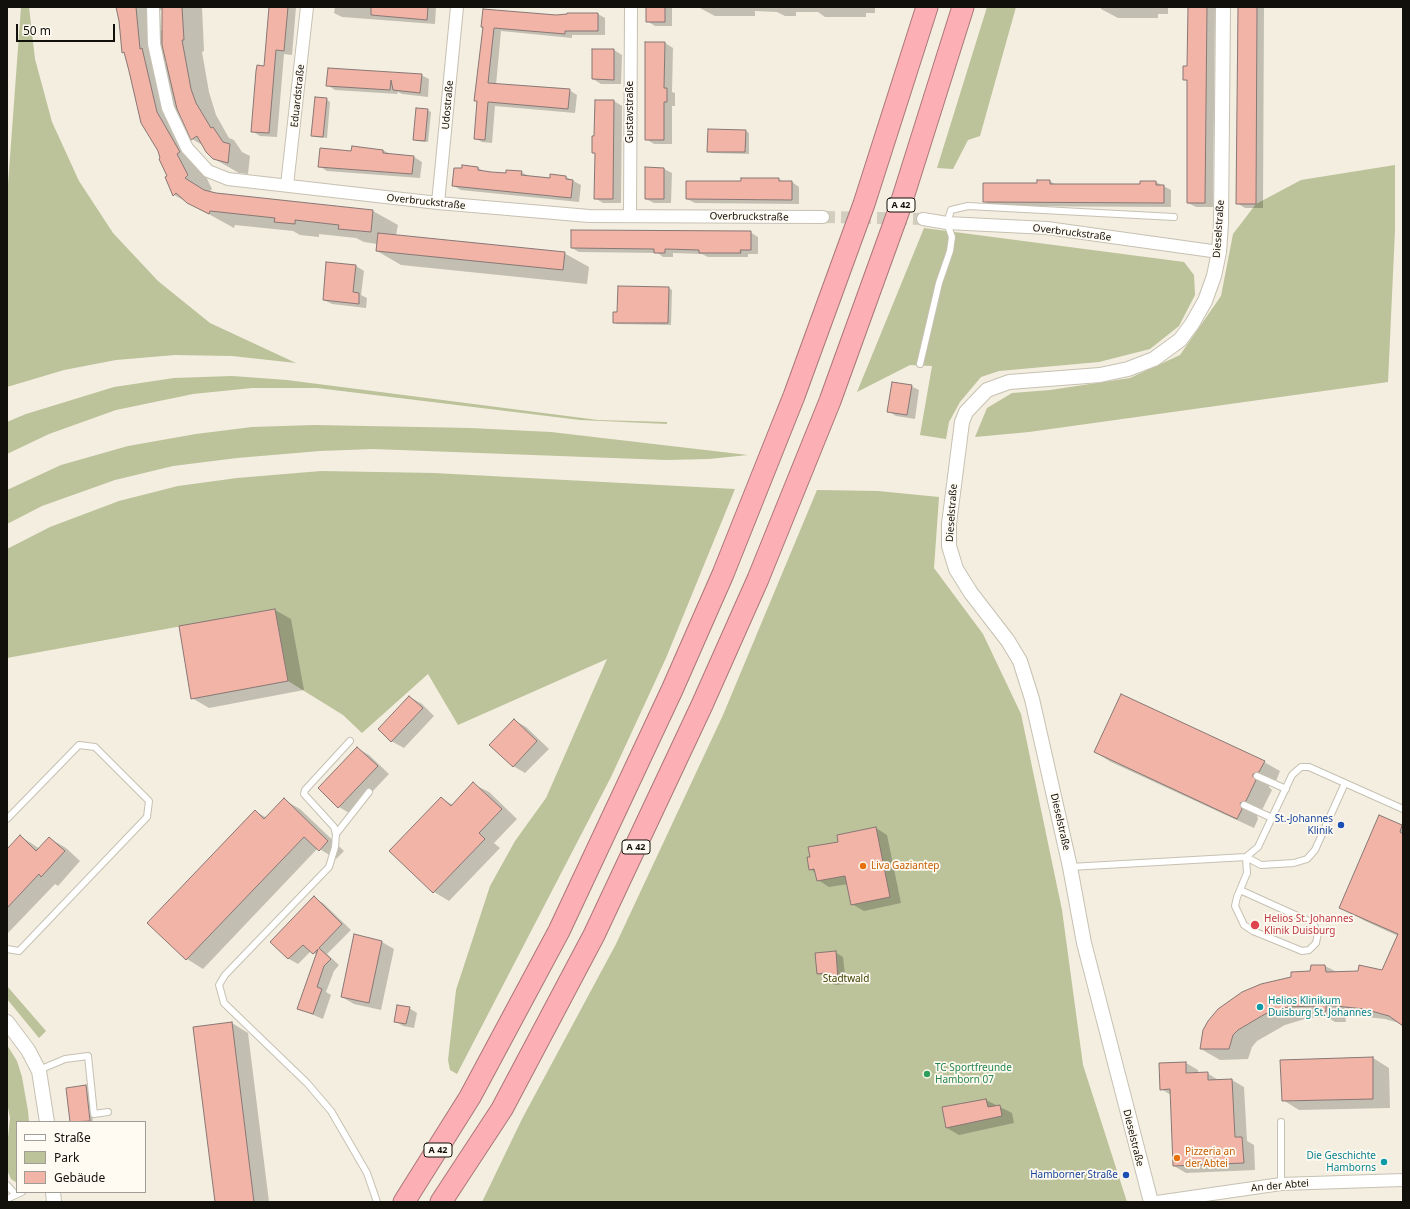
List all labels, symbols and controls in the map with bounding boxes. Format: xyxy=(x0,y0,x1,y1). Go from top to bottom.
scale bar xyxy=(18,16,117,42)
text: 50 m xyxy=(23,22,51,39)
street label: Eduardstraße xyxy=(289,64,307,128)
street label: Udostraße xyxy=(440,80,456,130)
street label: Gustavstraße xyxy=(624,81,636,143)
street label: Overbruckstraße xyxy=(386,192,466,212)
road number: A 42 xyxy=(887,198,915,212)
street label: Dieselstraße xyxy=(1211,199,1227,259)
street label: Overbruckstraße xyxy=(709,210,789,224)
street label: Overbruckstraße xyxy=(1032,222,1112,244)
street label: Dieselstraße xyxy=(944,483,960,543)
street label: Dieselstraße xyxy=(1048,792,1072,852)
place label: St.-Johannes Klinik xyxy=(1275,813,1333,836)
marker: St.-Johannes Klinik xyxy=(1336,820,1346,830)
road number: A 42 xyxy=(622,840,650,854)
place label: Liva Gaziantep xyxy=(871,860,939,872)
marker: Liva Gaziantep xyxy=(858,861,868,871)
place label: Helios St. Johannes Klinik Duisburg xyxy=(1264,913,1353,936)
marker: Helios St. Johannes Klinik Duisburg xyxy=(1249,919,1261,931)
park label: Stadtwald xyxy=(823,973,869,985)
place label: Helios Klinikum Duisburg St. Johannes xyxy=(1268,995,1372,1018)
marker: Helios Klinikum Duisburg St. Johannes xyxy=(1255,1002,1265,1012)
place label: TC Sportfreunde Hamborn 07 xyxy=(935,1062,1012,1086)
marker: TC Sportfreunde Hamborn 07 xyxy=(922,1069,932,1079)
street label: Dieselstraße xyxy=(1120,1108,1146,1168)
legend xyxy=(16,1121,146,1193)
text: Straße xyxy=(54,1129,91,1146)
road number: A 42 xyxy=(424,1143,452,1157)
place label: Pizzeria an der Abtei xyxy=(1185,1146,1235,1170)
text: Park xyxy=(54,1149,79,1166)
place label: Die Geschichte Hamborns xyxy=(1306,1150,1376,1174)
marker: Pizzeria an der Abtei xyxy=(1172,1153,1182,1163)
marker: Die Geschichte Hamborns xyxy=(1379,1157,1389,1167)
text: Gebäude xyxy=(54,1169,105,1186)
place label: Hamborner Straße xyxy=(1030,1169,1118,1181)
marker: Hamborner Straße xyxy=(1121,1170,1131,1180)
street label: An der Abtei xyxy=(1251,1177,1309,1195)

